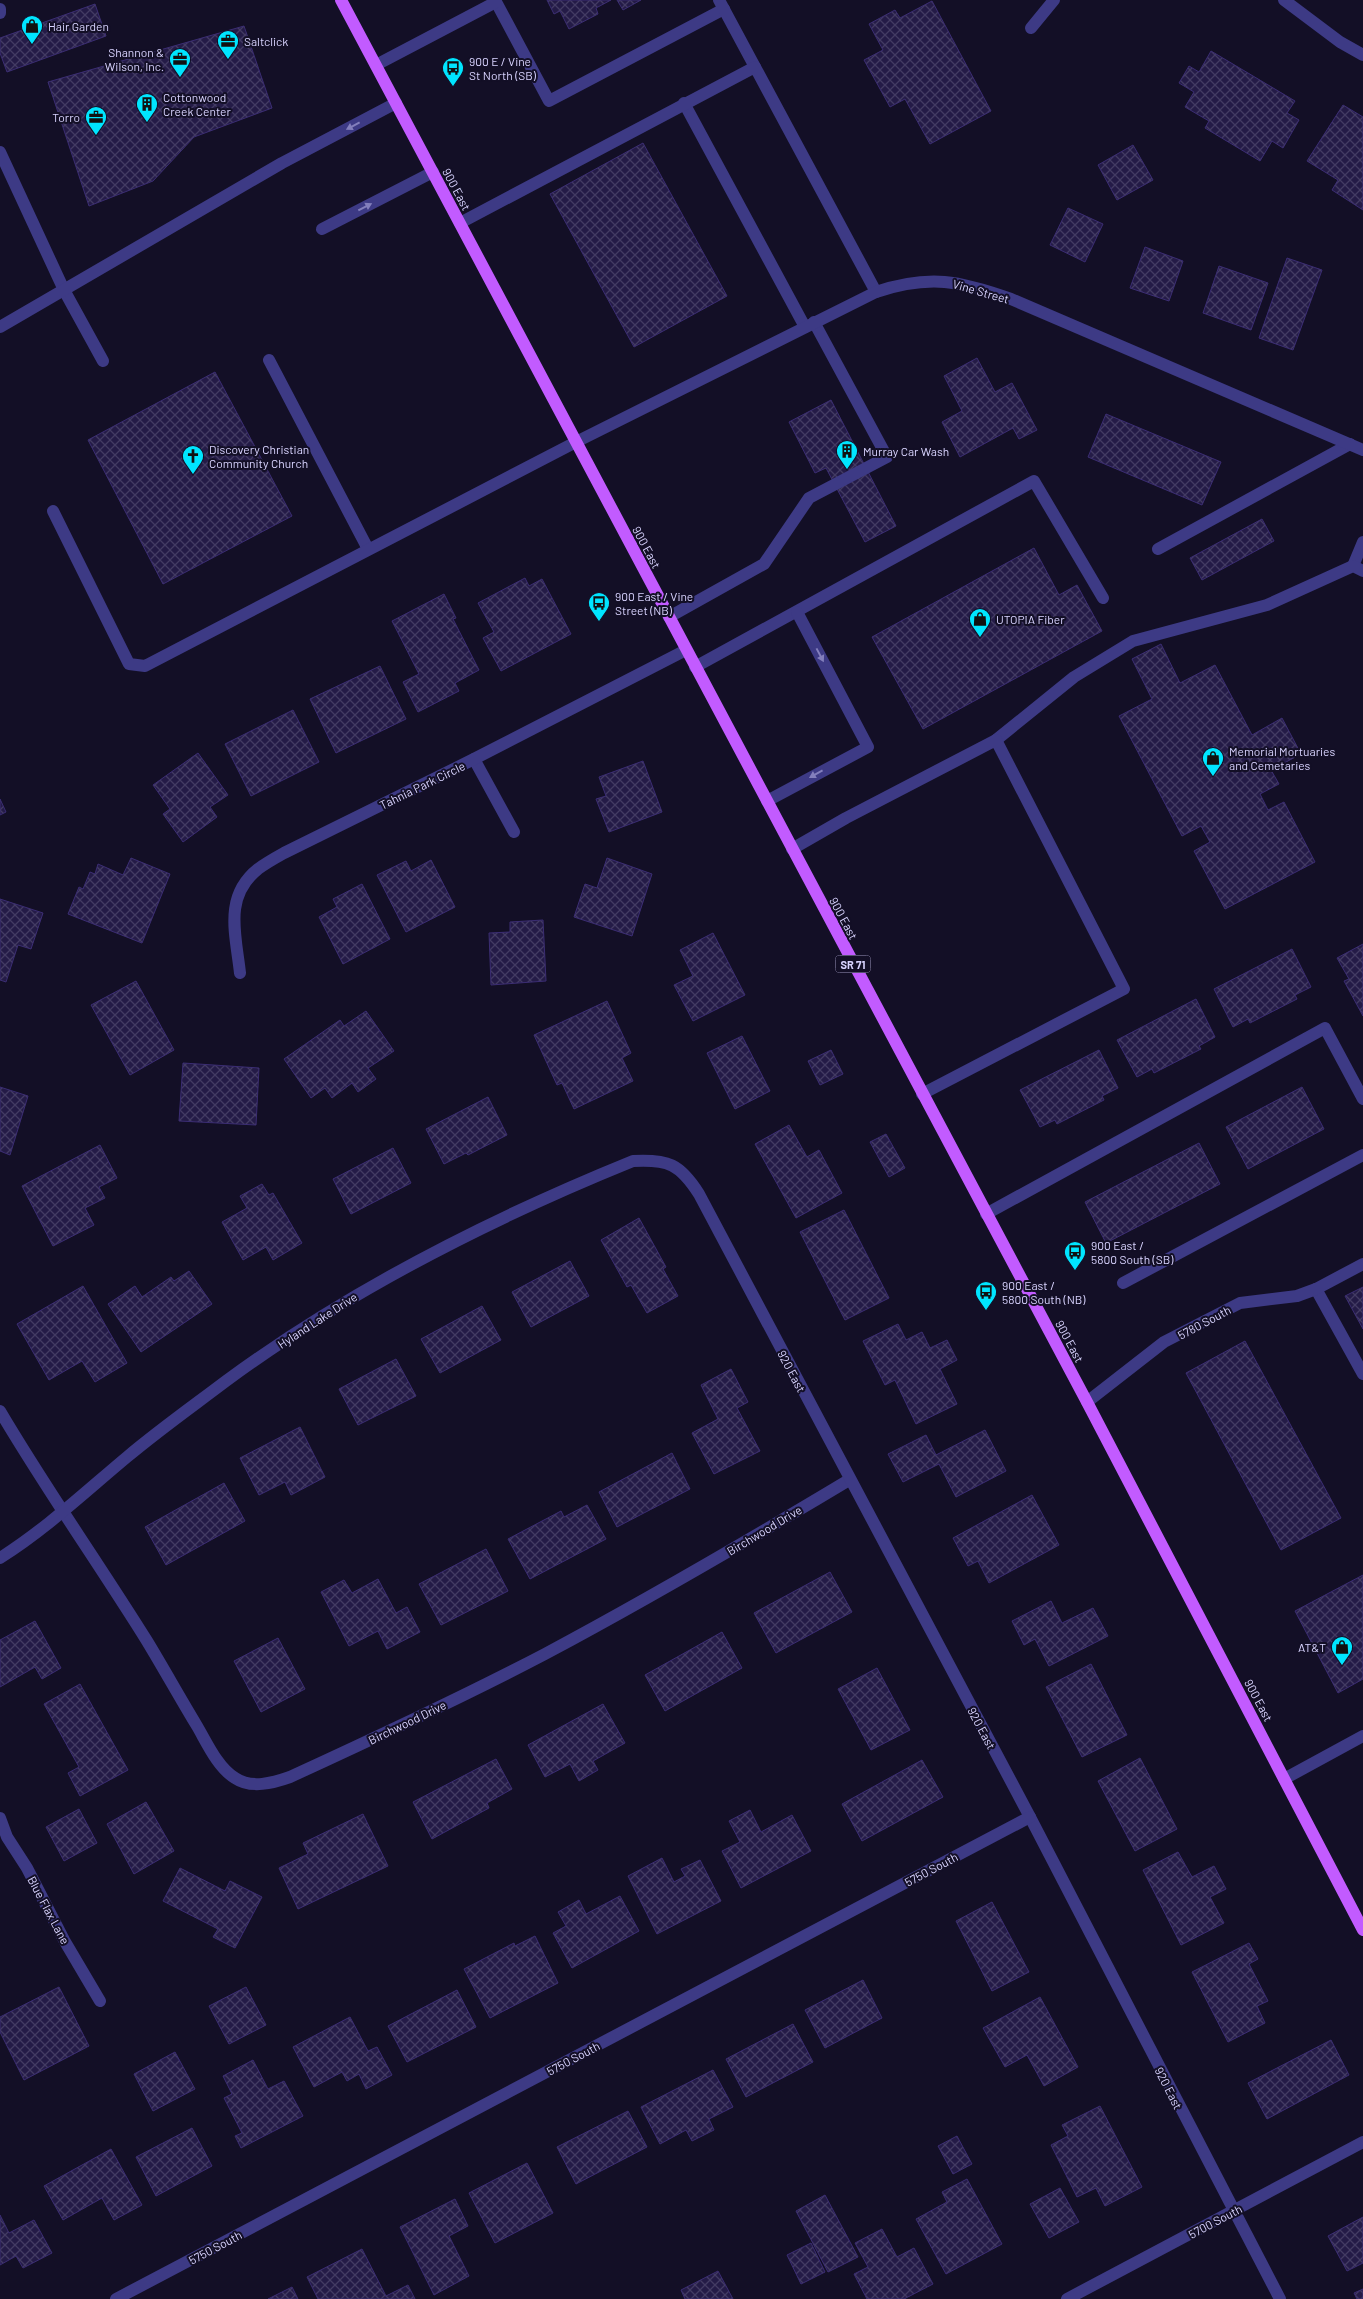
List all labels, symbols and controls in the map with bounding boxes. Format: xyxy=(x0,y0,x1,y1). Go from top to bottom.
shop icon: Hair Garden xyxy=(20,14,44,45)
place label: Hair Garden xyxy=(48,19,109,33)
office icon: Saltclick xyxy=(216,29,240,60)
place label: Saltclick xyxy=(244,34,288,48)
place label: Shannon & Wilson, Inc. xyxy=(105,45,164,73)
office icon: Shannon & Wilson, Inc. xyxy=(168,47,192,78)
place label: 900 E / Vine St North (SB) xyxy=(469,54,537,82)
bus stop icon: 900 E / Vine St North (SB) xyxy=(441,56,465,87)
place label: Cottonwood Creek Center xyxy=(163,90,232,118)
building icon: Cottonwood Creek Center xyxy=(135,92,159,123)
office icon: Torro xyxy=(84,105,108,136)
place label: Torro xyxy=(52,110,80,124)
one-way arrow xyxy=(346,122,360,130)
street label: 900 East xyxy=(440,166,474,212)
one-way arrow xyxy=(358,203,372,211)
street label: Vine Street xyxy=(951,276,1011,306)
building icon: Murray Car Wash xyxy=(835,439,859,470)
place label: Discovery Christian Community Church xyxy=(209,442,309,470)
church icon: Discovery Christian Community Church xyxy=(181,444,205,475)
place label: Murray Car Wash xyxy=(863,444,949,458)
street label: 900 East xyxy=(630,524,664,570)
place label: 900 East / Vine Street (NB) xyxy=(615,589,693,617)
bus stop icon: 900 East / Vine Street (NB) xyxy=(587,591,611,622)
shop icon: UTOPIA Fiber xyxy=(968,607,992,638)
place label: UTOPIA Fiber xyxy=(996,612,1065,626)
one-way arrow xyxy=(815,649,824,662)
place label: Memorial Mortuaries and Cemetaries xyxy=(1229,744,1335,772)
shop icon: Memorial Mortuaries and Cemetaries xyxy=(1201,746,1225,777)
street label: Tahnia Park Circle xyxy=(377,758,467,812)
one-way arrow xyxy=(808,770,823,778)
street label: 900 East xyxy=(827,895,861,941)
road number: SR 71 xyxy=(836,956,870,972)
place label: 900 East / 5800 South (SB) xyxy=(1091,1238,1174,1266)
bus stop icon: 900 East / 5800 South (SB) xyxy=(1063,1240,1087,1271)
place label: 900 East / 5800 South (NB) xyxy=(1002,1278,1086,1306)
bus stop icon: 900 East / 5800 South (NB) xyxy=(974,1280,998,1311)
street label: Hyland Lake Drive xyxy=(275,1289,359,1351)
street label: 5780 South xyxy=(1175,1302,1233,1342)
street label: 900 East xyxy=(1053,1318,1087,1364)
street label: 920 East xyxy=(775,1348,809,1394)
street label: Birchwood Drive xyxy=(724,1502,804,1558)
shop icon: AT&T xyxy=(1330,1635,1354,1666)
place label: AT&T xyxy=(1298,1640,1326,1654)
street label: 900 East xyxy=(1242,1677,1276,1723)
street label: Birchwood Drive xyxy=(366,1697,448,1747)
street label: 920 East xyxy=(965,1705,999,1751)
street label: 5750 South xyxy=(902,1849,960,1889)
street label: Blue Flax Lane xyxy=(25,1874,73,1946)
street label: 5750 South xyxy=(544,2038,602,2078)
street label: 920 East xyxy=(1152,2065,1186,2111)
street label: 5700 South xyxy=(1186,2201,1244,2241)
street label: 5750 South xyxy=(186,2227,244,2267)

